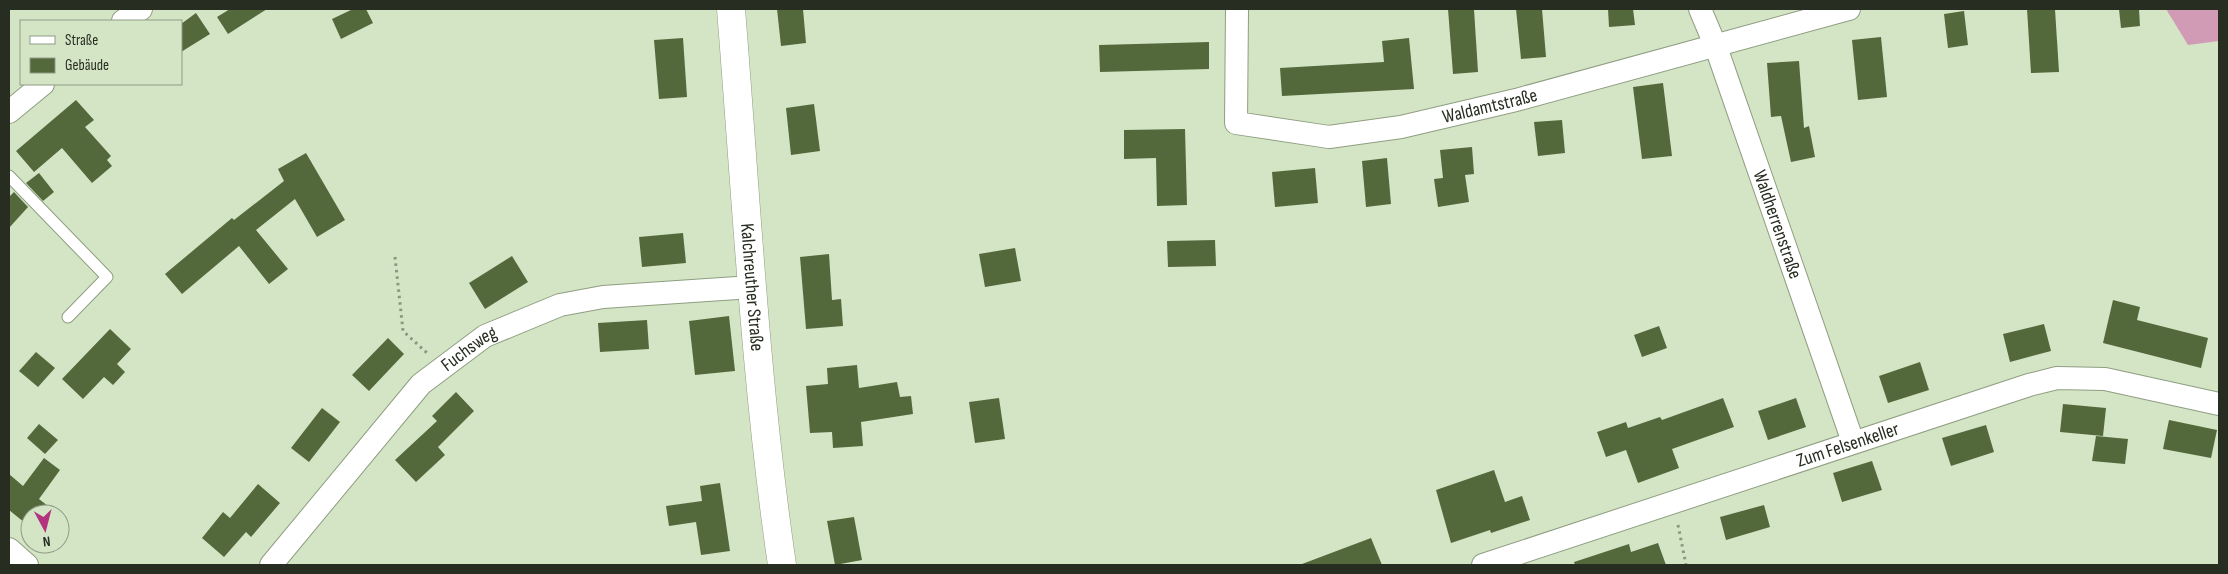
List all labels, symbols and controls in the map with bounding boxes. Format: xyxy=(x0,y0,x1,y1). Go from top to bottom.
legend xyxy=(20,20,182,85)
text: Straße xyxy=(65,31,98,50)
text: Gebäude xyxy=(65,56,109,75)
street label: Waldamtstraße xyxy=(1440,83,1540,128)
street label: Waldherrenstraße xyxy=(1748,167,1807,282)
street label: Kalchreuther Straße xyxy=(736,222,769,352)
street label: Fuchsweg xyxy=(437,321,501,376)
street label: Zum Felsenkeller xyxy=(1794,417,1902,472)
north arrow xyxy=(20,504,70,554)
text: N xyxy=(42,533,51,550)

